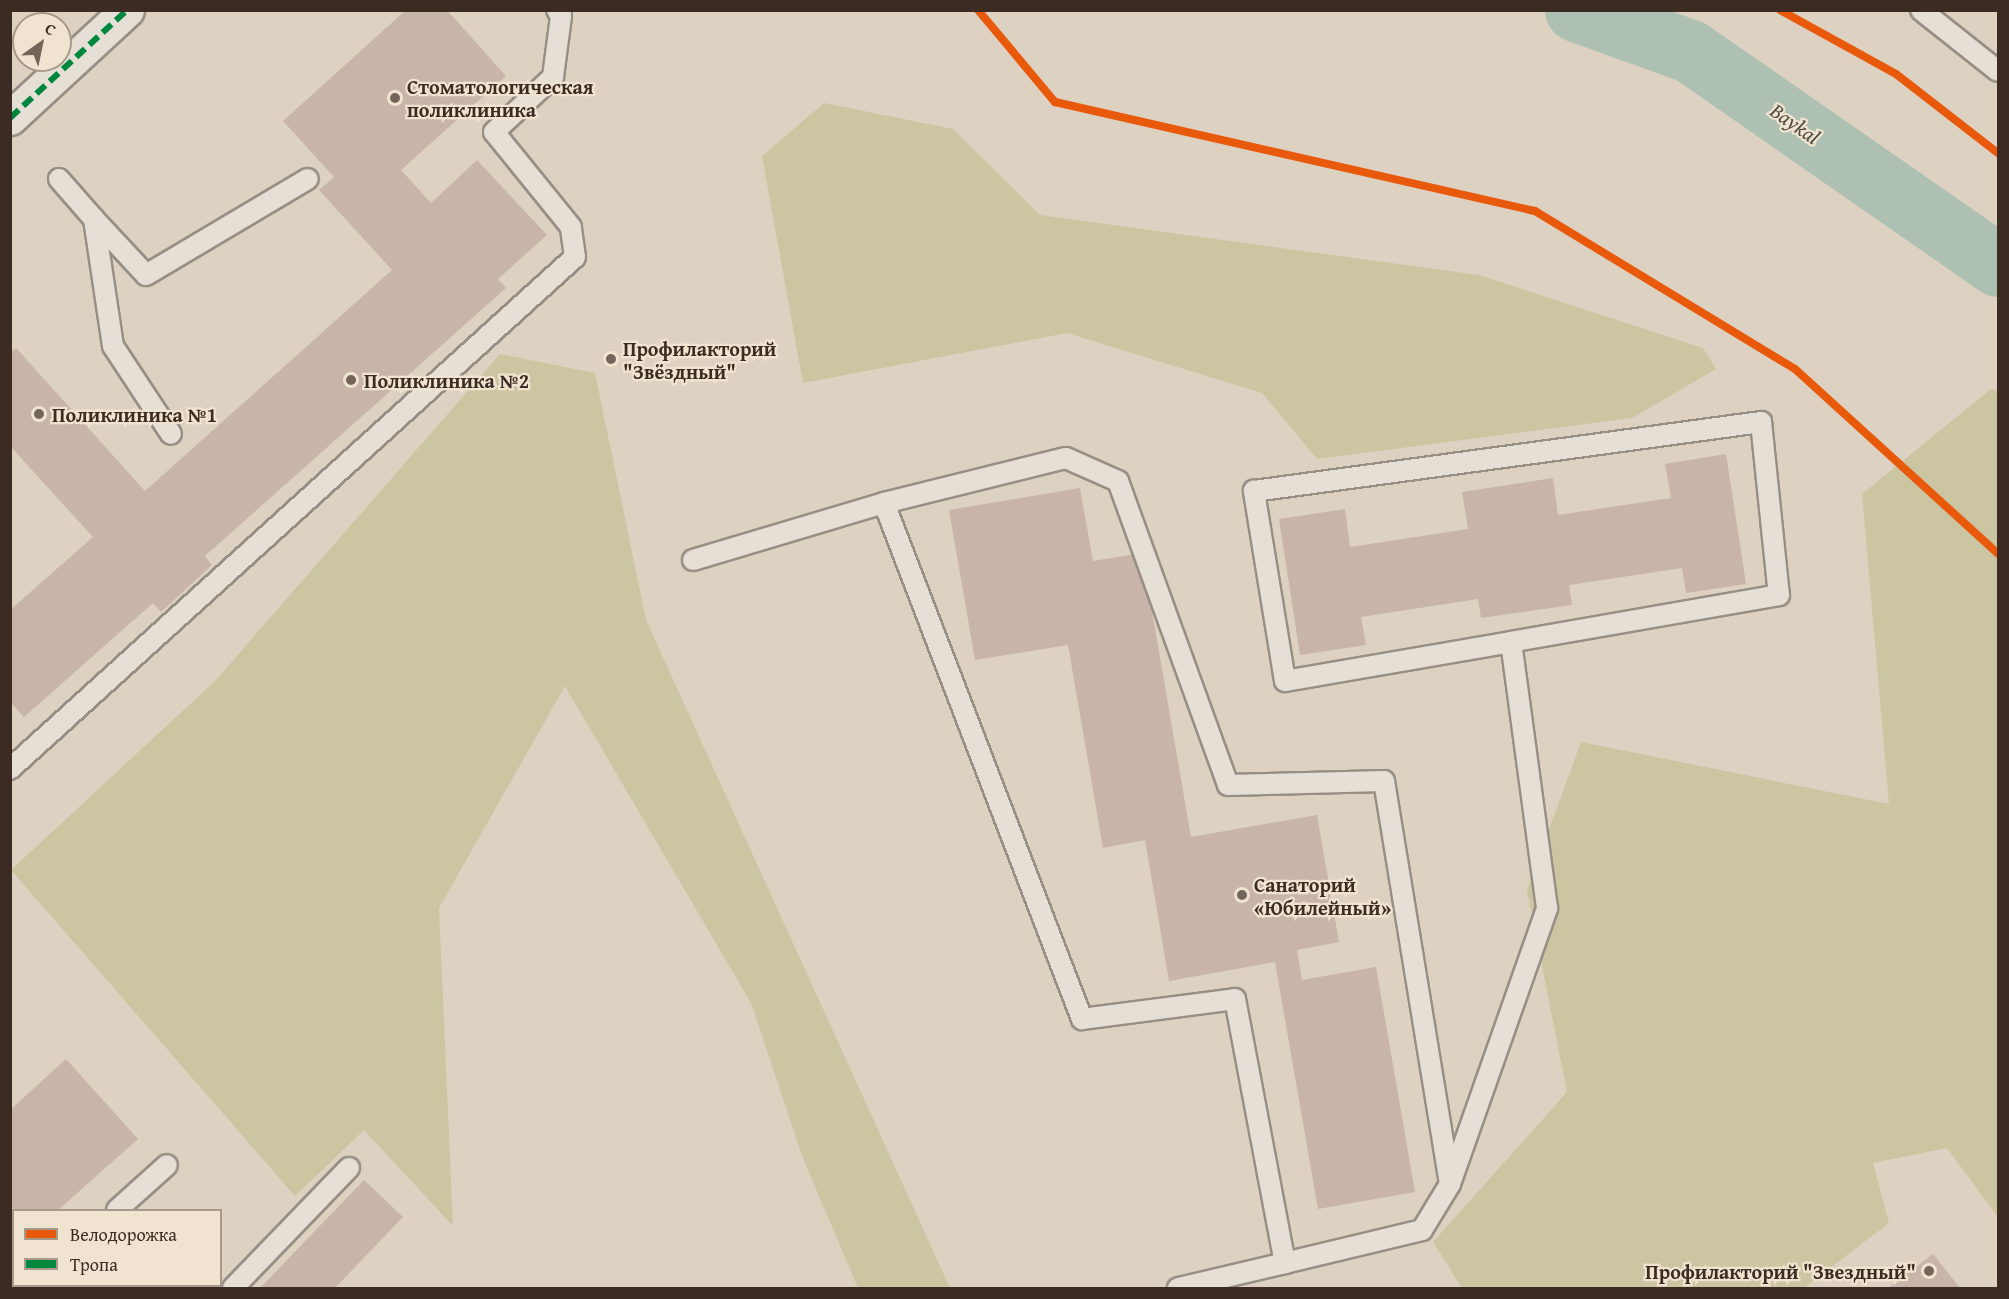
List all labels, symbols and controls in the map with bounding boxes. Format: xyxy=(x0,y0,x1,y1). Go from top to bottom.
north arrow xyxy=(12,12,72,72)
text: С xyxy=(40,16,61,41)
place label: Стоматологическая поликлиника xyxy=(407,74,593,121)
marker: Стоматологическая поликлиника xyxy=(388,91,402,105)
water label: Baykal xyxy=(1765,98,1825,150)
place label: Профилакторий "Звёздный" xyxy=(623,336,776,383)
marker: Профилакторий "Звёздный" xyxy=(604,352,618,366)
place label: Поликлиника №2 xyxy=(364,368,529,392)
marker: Поликлиника №2 xyxy=(342,371,360,389)
place label: Поликлиника №1 xyxy=(52,402,217,426)
marker: Поликлиника №1 xyxy=(30,405,48,423)
place label: Санаторий «Юбилейный» xyxy=(1254,872,1391,919)
marker: Санаторий «Юбилейный» xyxy=(1235,888,1249,902)
legend xyxy=(12,1209,222,1287)
text: Велодорожка xyxy=(70,1221,177,1248)
text: Тропа xyxy=(70,1251,118,1278)
place label: Профилакторий "Звездный" xyxy=(1645,1259,1916,1283)
marker: Профилакторий "Звездный" xyxy=(1920,1262,1938,1280)

